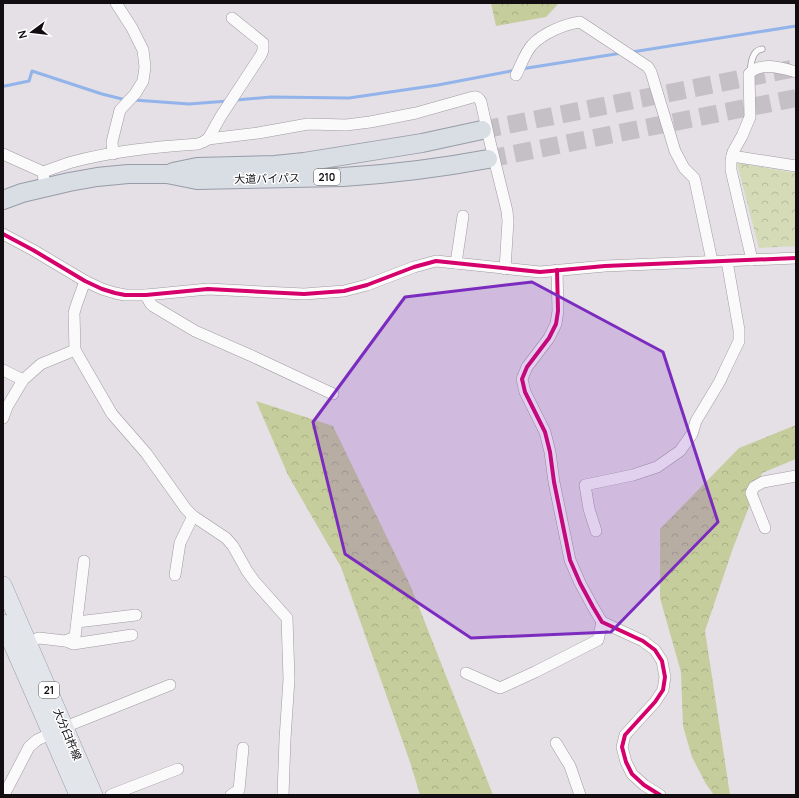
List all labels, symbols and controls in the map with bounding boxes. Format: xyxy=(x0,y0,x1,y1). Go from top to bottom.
north arrow xyxy=(12,12,52,52)
text: N xyxy=(14,29,30,40)
road number: 210 xyxy=(314,169,340,185)
street label: 大道バイパス xyxy=(234,170,300,186)
road number: 21 xyxy=(39,682,59,698)
street label: 大分臼杵線 xyxy=(50,706,86,762)

